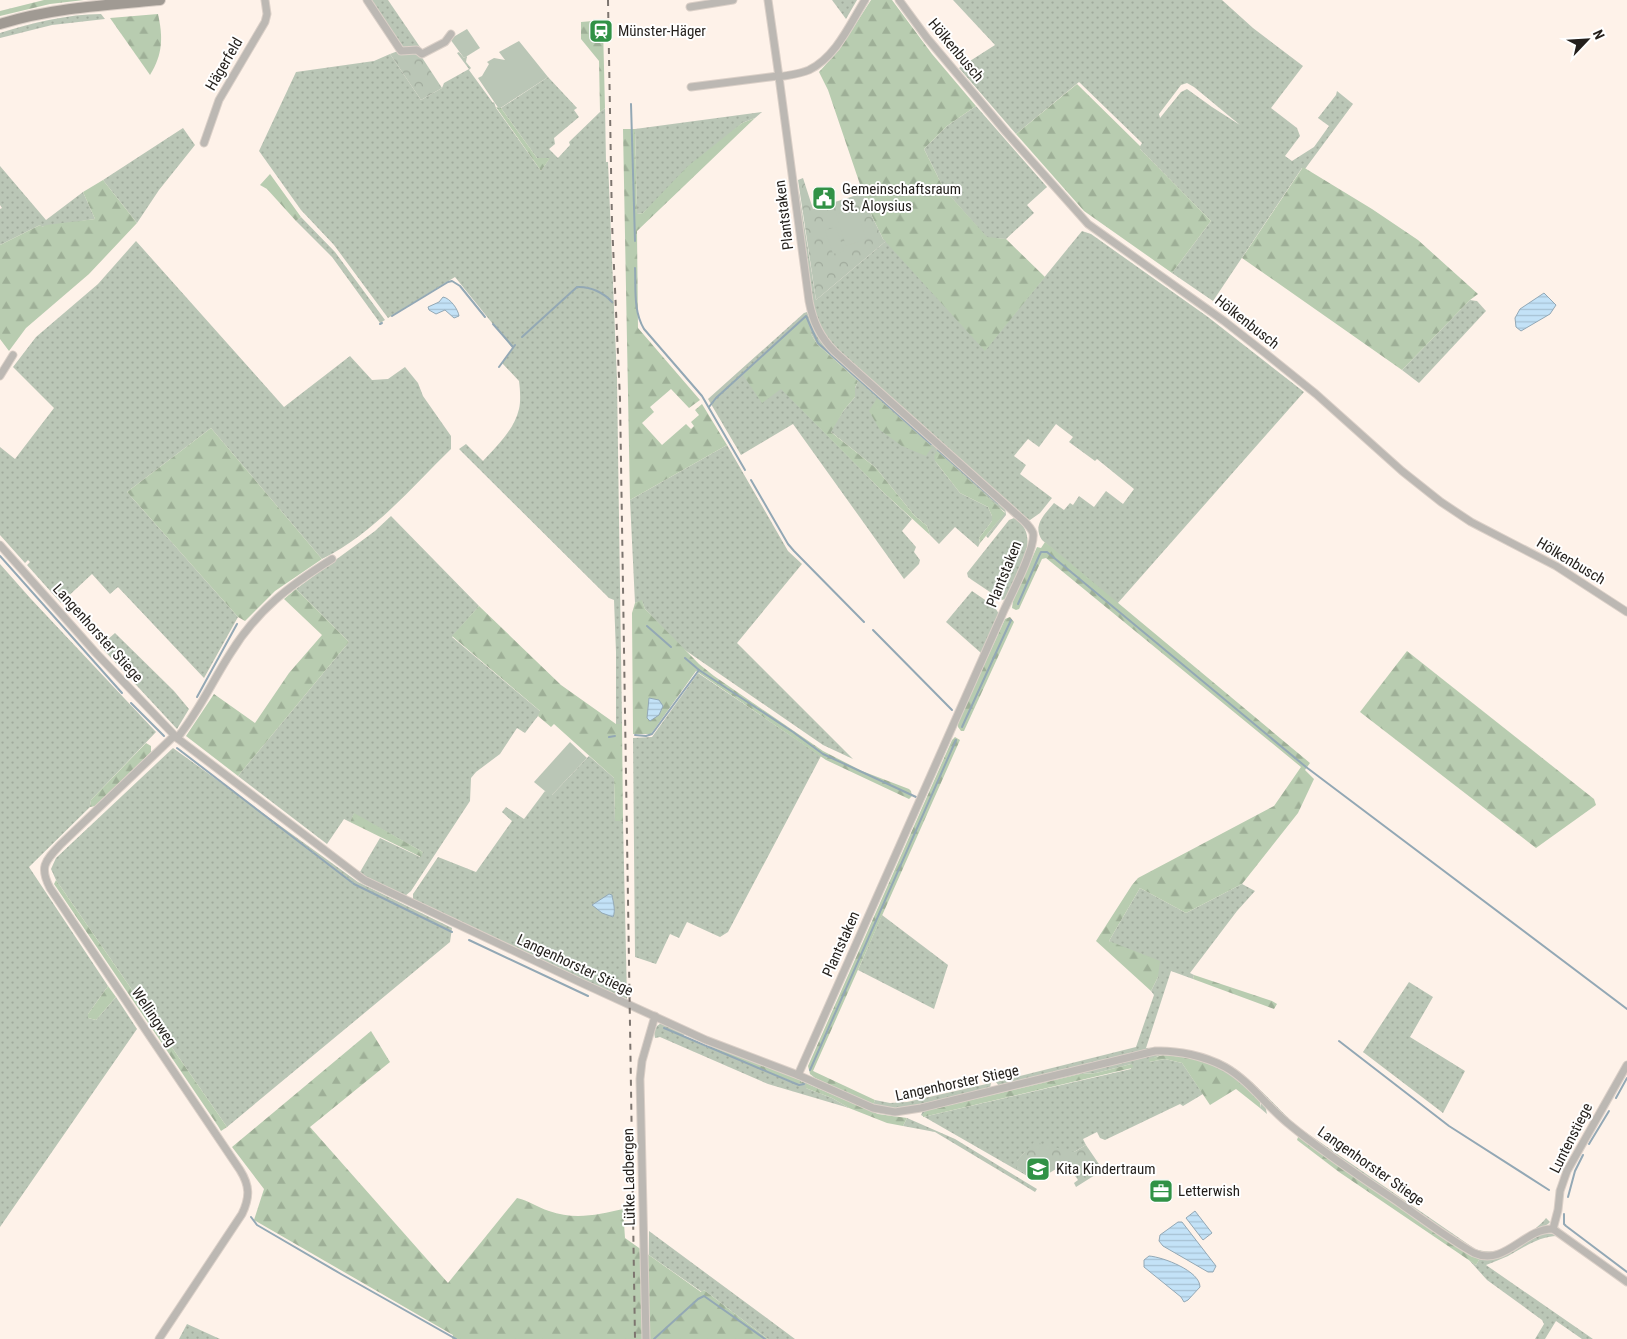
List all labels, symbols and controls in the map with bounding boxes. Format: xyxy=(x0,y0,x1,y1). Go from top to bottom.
street label: Hölkenbusch xyxy=(924,15,988,85)
north arrow xyxy=(1562,15,1612,65)
station icon: Münster-Häger xyxy=(588,18,614,44)
place label: Münster-Häger xyxy=(618,22,706,40)
text: N xyxy=(1590,27,1608,42)
street label: Hägerfeld xyxy=(202,34,246,94)
street label: Plantstaken xyxy=(771,179,797,251)
place label: Gemeinschaftsraum St. Aloysius xyxy=(842,180,961,215)
public building icon: Gemeinschaftsraum St. Aloysius xyxy=(811,185,837,211)
street label: Hölkenbusch xyxy=(1211,291,1283,353)
street label: Hölkenbusch xyxy=(1533,533,1609,589)
street label: Plantstaken xyxy=(983,538,1025,610)
street label: Langenhorster Stiege xyxy=(49,580,147,686)
street label: Plantstaken xyxy=(819,908,863,980)
street label: Langenhorster Stiege xyxy=(514,930,636,1000)
street label: Wellingweg xyxy=(128,984,180,1050)
street label: Langenhorster Stiege xyxy=(893,1061,1021,1105)
street label: Luntenstiege xyxy=(1546,1100,1596,1176)
street label: Langenhorster Stiege xyxy=(1314,1122,1428,1210)
street label: Lütke Ladbergen xyxy=(619,1128,639,1226)
school or university icon: Kita Kindertraum xyxy=(1025,1156,1051,1182)
place label: Kita Kindertraum xyxy=(1056,1160,1155,1178)
office icon: Letterwish xyxy=(1148,1178,1174,1204)
place label: Letterwish xyxy=(1178,1182,1240,1200)

